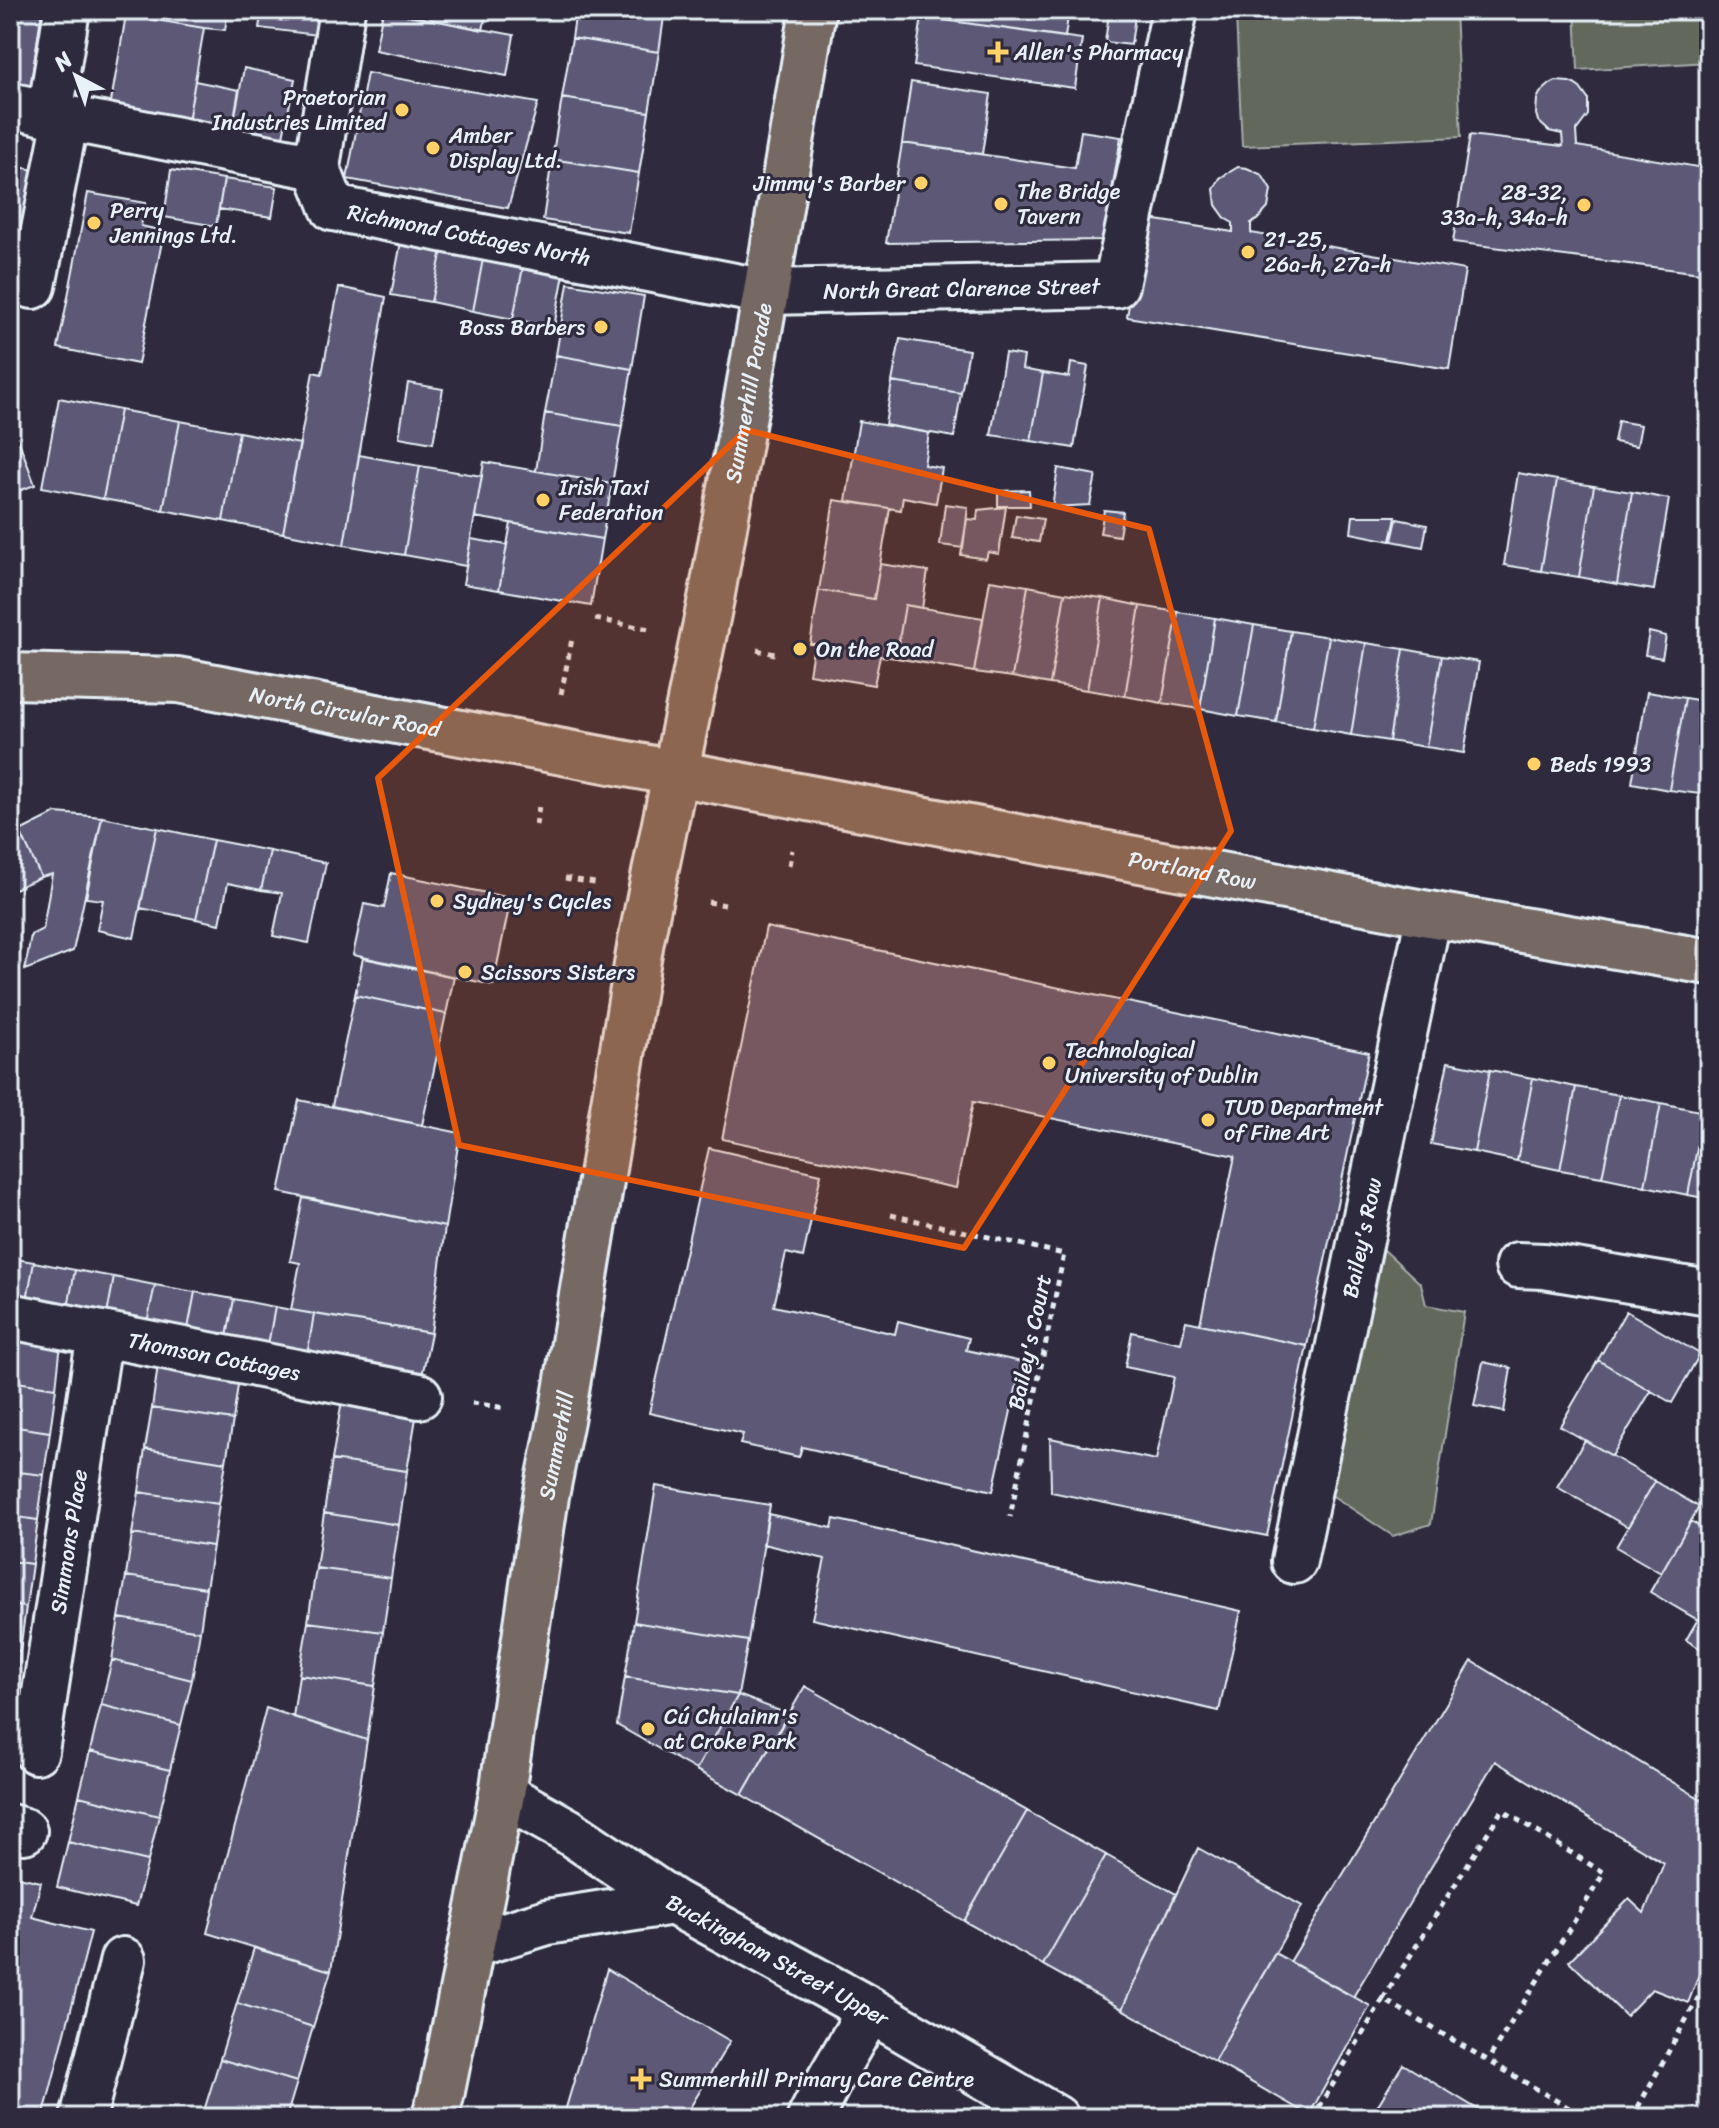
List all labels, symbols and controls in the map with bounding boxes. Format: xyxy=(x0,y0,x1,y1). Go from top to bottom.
place label: Allen's Pharmacy xyxy=(1013,33,1184,72)
north arrow xyxy=(36,36,116,116)
text: N xyxy=(44,41,82,82)
marker: Allen's Pharmacy xyxy=(989,43,1007,61)
place label: Praetorian Industries Limited xyxy=(211,78,387,142)
marker: Praetorian Industries Limited xyxy=(393,101,411,119)
place label: Amber Display Ltd. xyxy=(448,116,562,180)
marker: Amber Display Ltd. xyxy=(424,139,442,157)
place label: Jimmy's Barber xyxy=(752,164,907,203)
place label: The Bridge Tavern xyxy=(1017,172,1121,236)
place label: 28-32, 33a-h, 34a-h xyxy=(1441,173,1568,237)
marker: Jimmy's Barber xyxy=(912,174,930,192)
place label: Perry Jennings Ltd. xyxy=(109,191,238,255)
street label: Richmond Cottages North xyxy=(344,192,594,278)
marker: The Bridge Tavern xyxy=(992,195,1010,213)
marker: 28-32, 33a-h, 34a-h xyxy=(1575,196,1593,214)
marker: Perry Jennings Ltd. xyxy=(85,214,103,232)
place label: 21-25, 26a-h, 27a-h xyxy=(1264,220,1392,284)
marker: 21-25, 26a-h, 27a-h xyxy=(1239,243,1257,261)
street label: North Great Clarence Street xyxy=(823,266,1102,311)
street label: Summerhill Parade xyxy=(713,299,784,486)
place label: Boss Barbers xyxy=(459,308,585,347)
marker: Boss Barbers xyxy=(592,318,610,336)
place label: Irish Taxi Federation xyxy=(558,468,663,532)
marker: Irish Taxi Federation xyxy=(534,491,552,509)
place label: On the Road xyxy=(816,630,935,669)
marker: On the Road xyxy=(791,640,809,658)
street label: North Circular Road xyxy=(246,675,445,749)
place label: Beds 1993 xyxy=(1550,745,1651,784)
marker: Beds 1993 xyxy=(1525,755,1543,773)
street label: Portland Row xyxy=(1125,839,1259,901)
place label: Sydney's Cycles xyxy=(453,882,611,921)
marker: Sydney's Cycles xyxy=(428,892,446,910)
place label: Scissors Sisters xyxy=(481,953,635,992)
marker: Scissors Sisters xyxy=(456,963,474,981)
place label: Technological University of Dublin xyxy=(1065,1031,1259,1095)
marker: Technological University of Dublin xyxy=(1040,1054,1058,1072)
place label: TUD Department of Fine Art xyxy=(1224,1088,1384,1152)
marker: TUD Department of Fine Art xyxy=(1199,1111,1217,1129)
street label: Bailey's Row xyxy=(1330,1174,1394,1302)
street label: Bailey's Court xyxy=(996,1270,1063,1413)
street label: Thomson Cottages xyxy=(124,1320,304,1392)
street label: Summerhill xyxy=(527,1387,586,1503)
street label: Simmons Place xyxy=(38,1467,99,1616)
place label: Cú Chulainn's at Croke Park xyxy=(664,1697,799,1761)
marker: Cú Chulainn's at Croke Park xyxy=(639,1720,657,1738)
street label: Buckingham Street Upper xyxy=(659,1883,898,2038)
place label: Summerhill Primary Care Centre xyxy=(659,2060,975,2099)
marker: Summerhill Primary Care Centre xyxy=(630,2068,652,2090)

